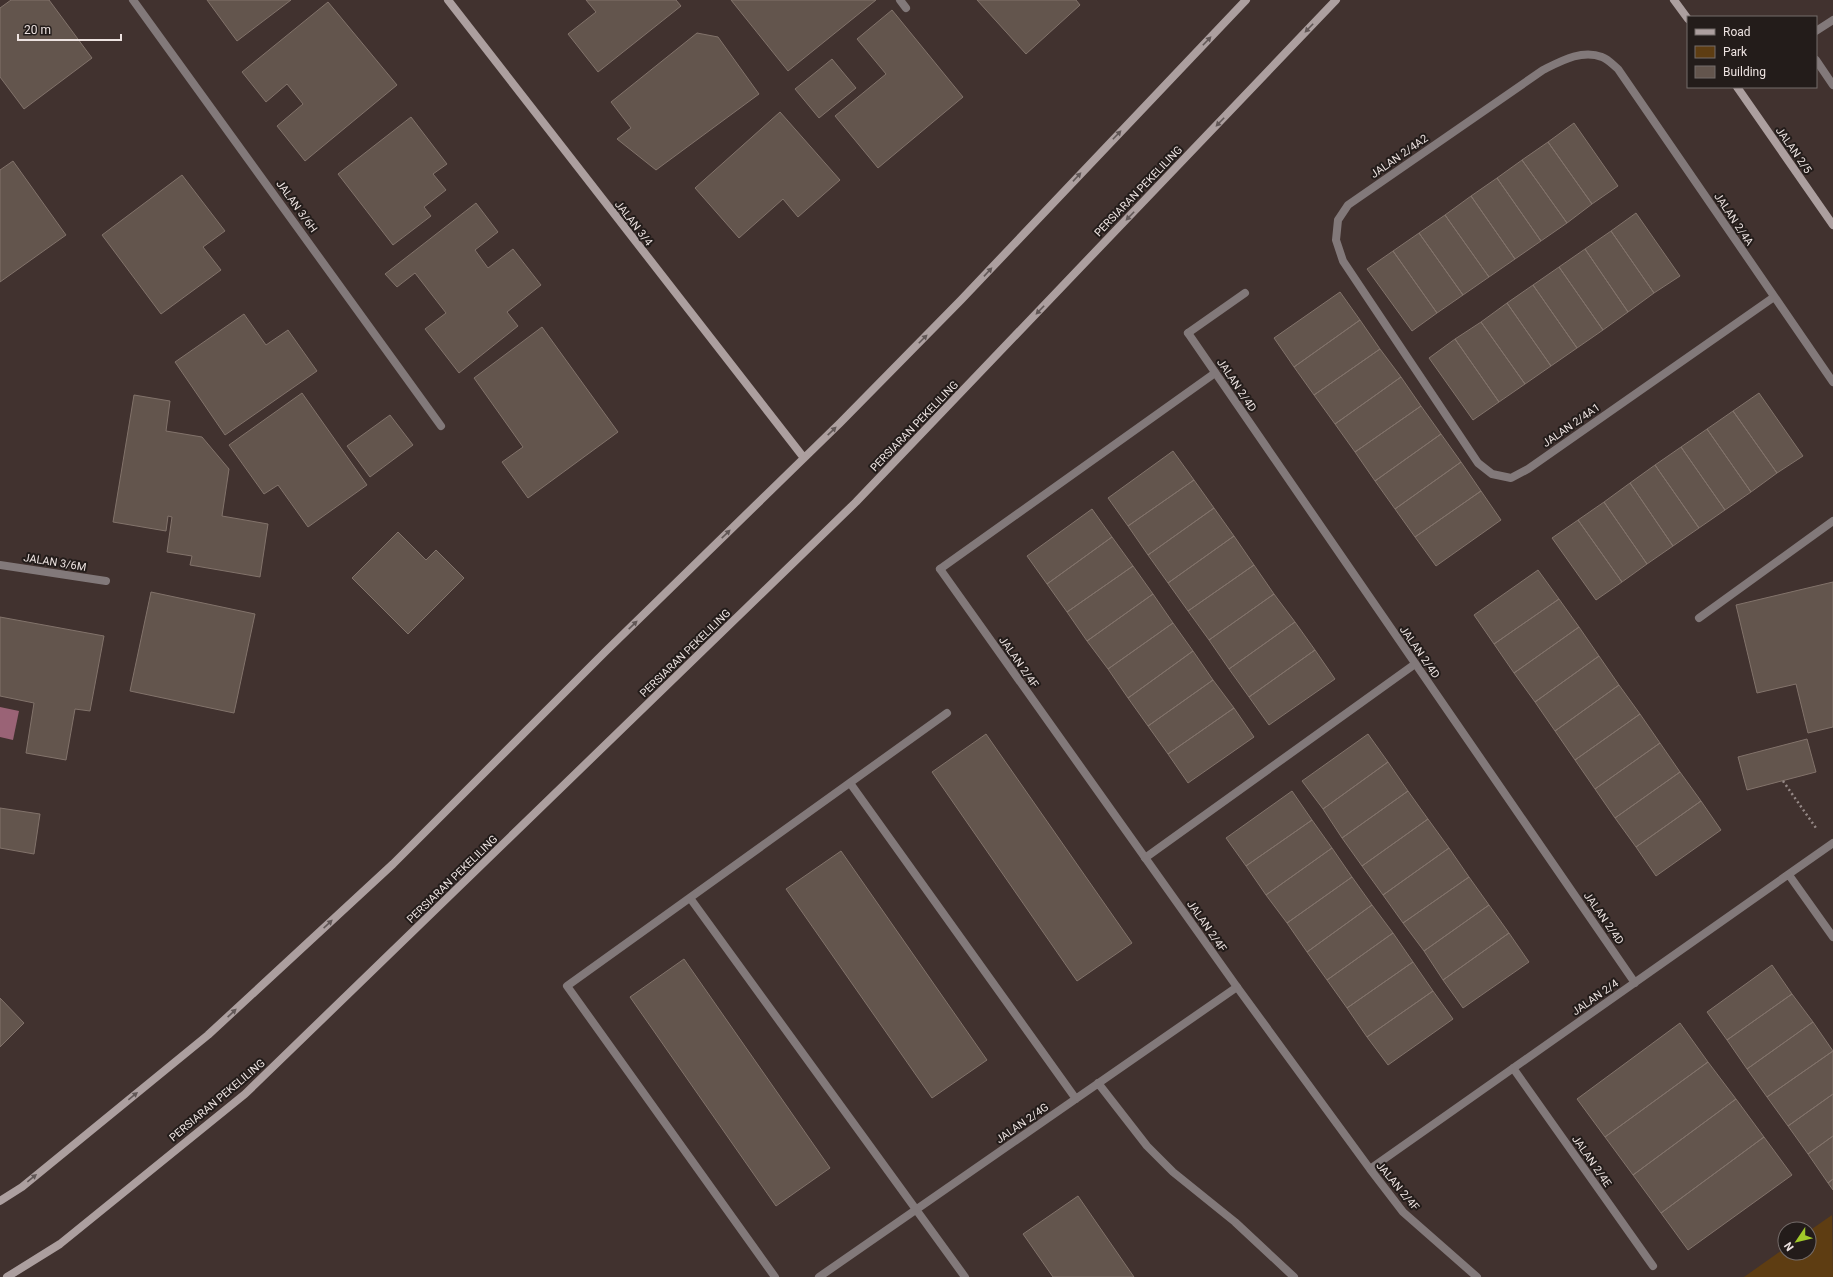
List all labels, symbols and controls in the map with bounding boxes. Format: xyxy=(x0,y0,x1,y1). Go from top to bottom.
scale bar xyxy=(18,16,121,42)
legend xyxy=(1687,16,1817,88)
text: 20 m xyxy=(24,23,51,37)
one-way arrow xyxy=(1305,23,1314,33)
text: Road xyxy=(1723,25,1751,39)
one-way arrow xyxy=(1202,36,1211,46)
text: Park xyxy=(1723,45,1748,59)
text: Building xyxy=(1723,65,1766,79)
one-way arrow xyxy=(1215,117,1224,127)
street label: JALAN 2/5 xyxy=(1773,125,1814,176)
one-way arrow xyxy=(1112,131,1121,140)
street label: JALAN 2/4A2 xyxy=(1368,132,1431,181)
street label: PERSIARAN PEKELILING xyxy=(1092,143,1185,239)
one-way arrow xyxy=(1073,172,1082,182)
street label: JALAN 3/6H xyxy=(273,178,320,235)
street label: JALAN 2/4A xyxy=(1711,190,1756,249)
street label: JALAN 3/4 xyxy=(612,198,655,249)
one-way arrow xyxy=(1125,211,1135,221)
one-way arrow xyxy=(983,267,993,277)
one-way arrow xyxy=(1035,305,1045,315)
one-way arrow xyxy=(918,334,928,344)
street label: JALAN 2/4D xyxy=(1214,356,1259,414)
street label: PERSIARAN PEKELILING xyxy=(868,378,961,474)
street label: JALAN 2/4A1 xyxy=(1540,401,1603,450)
one-way arrow xyxy=(827,426,837,436)
one-way arrow xyxy=(721,530,731,539)
street label: JALAN 3/6M xyxy=(23,551,87,574)
street label: PERSIARAN PEKELILING xyxy=(637,607,733,700)
one-way arrow xyxy=(628,620,638,630)
street label: JALAN 2/4D xyxy=(1397,624,1442,681)
street label: JALAN 2/4F xyxy=(996,634,1041,691)
street label: PERSIARAN PEKELILING xyxy=(404,833,500,926)
street label: JALAN 2/4D xyxy=(1581,890,1626,947)
street label: JALAN 2/4F xyxy=(1184,898,1229,955)
one-way arrow xyxy=(323,920,333,929)
street label: JALAN 2/4 xyxy=(1570,977,1621,1018)
one-way arrow xyxy=(228,1009,237,1018)
street label: PERSIARAN PEKELILING xyxy=(167,1057,268,1144)
one-way arrow xyxy=(127,1092,138,1101)
street label: JALAN 2/4G xyxy=(993,1101,1051,1146)
street label: JALAN 2/4E xyxy=(1569,1133,1614,1190)
street label: JALAN 2/4F xyxy=(1373,1159,1422,1213)
one-way arrow xyxy=(27,1174,37,1183)
north arrow xyxy=(1777,1221,1817,1261)
text: N xyxy=(1782,1239,1797,1253)

